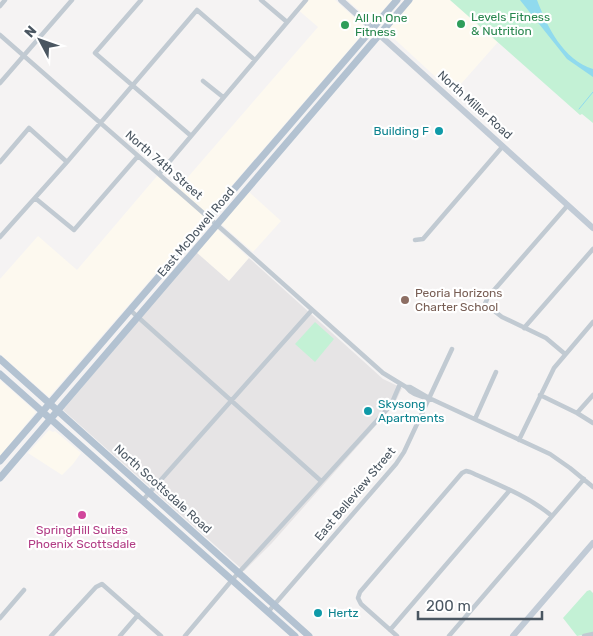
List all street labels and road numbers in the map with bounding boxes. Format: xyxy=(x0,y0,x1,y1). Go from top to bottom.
street label: North Miller Road xyxy=(435,68,515,142)
street label: North 74th Street xyxy=(123,128,206,202)
street label: East McDowell Road xyxy=(155,185,237,279)
street label: North Scottsdale Road xyxy=(112,442,214,536)
street label: East Belleview Street xyxy=(312,444,398,544)

